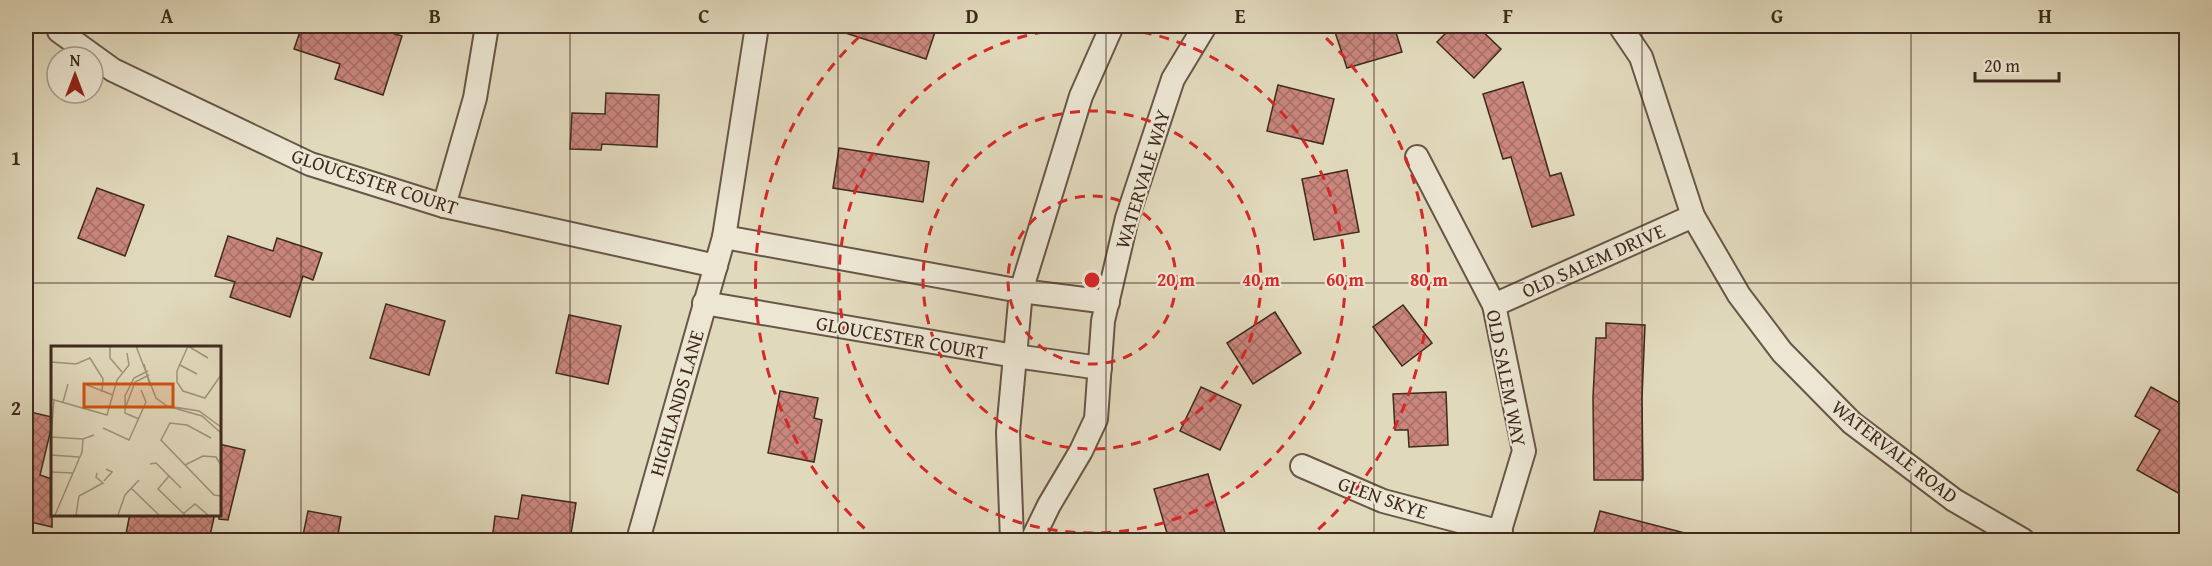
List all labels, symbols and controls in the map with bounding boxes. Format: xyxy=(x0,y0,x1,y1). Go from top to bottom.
text: A xyxy=(161,1,174,30)
text: B xyxy=(429,1,441,30)
text: C xyxy=(698,1,710,30)
text: D xyxy=(965,1,979,30)
text: E xyxy=(1235,1,1246,30)
text: F xyxy=(1503,1,1513,30)
text: G xyxy=(1771,1,1783,30)
text: H xyxy=(2038,1,2052,30)
north arrow xyxy=(45,45,105,105)
scale bar xyxy=(1975,45,2059,83)
text: N xyxy=(70,48,81,72)
text: 20 m xyxy=(1984,52,2020,79)
street label: WATERVALE WAY xyxy=(1107,106,1177,252)
street label: GLOUCESTER COURT xyxy=(288,140,462,222)
text: 1 xyxy=(11,143,21,172)
street label: OLD SALEM DRIVE xyxy=(1517,215,1669,305)
text: 20 m xyxy=(1157,266,1196,293)
text: 40 m xyxy=(1242,266,1281,293)
text: 60 m xyxy=(1326,266,1365,293)
text: 80 m xyxy=(1410,266,1449,293)
centre of rings xyxy=(1082,270,1102,290)
street label: OLD SALEM WAY xyxy=(1480,307,1534,449)
street label: GLOUCESTER COURT xyxy=(814,308,990,366)
street label: HIGHLANDS LANE xyxy=(641,327,711,479)
inset map xyxy=(51,346,220,515)
street label: WATERVALE ROAD xyxy=(1826,392,1964,510)
text: 2 xyxy=(11,393,21,422)
street label: GLEN SKYE xyxy=(1334,468,1432,526)

